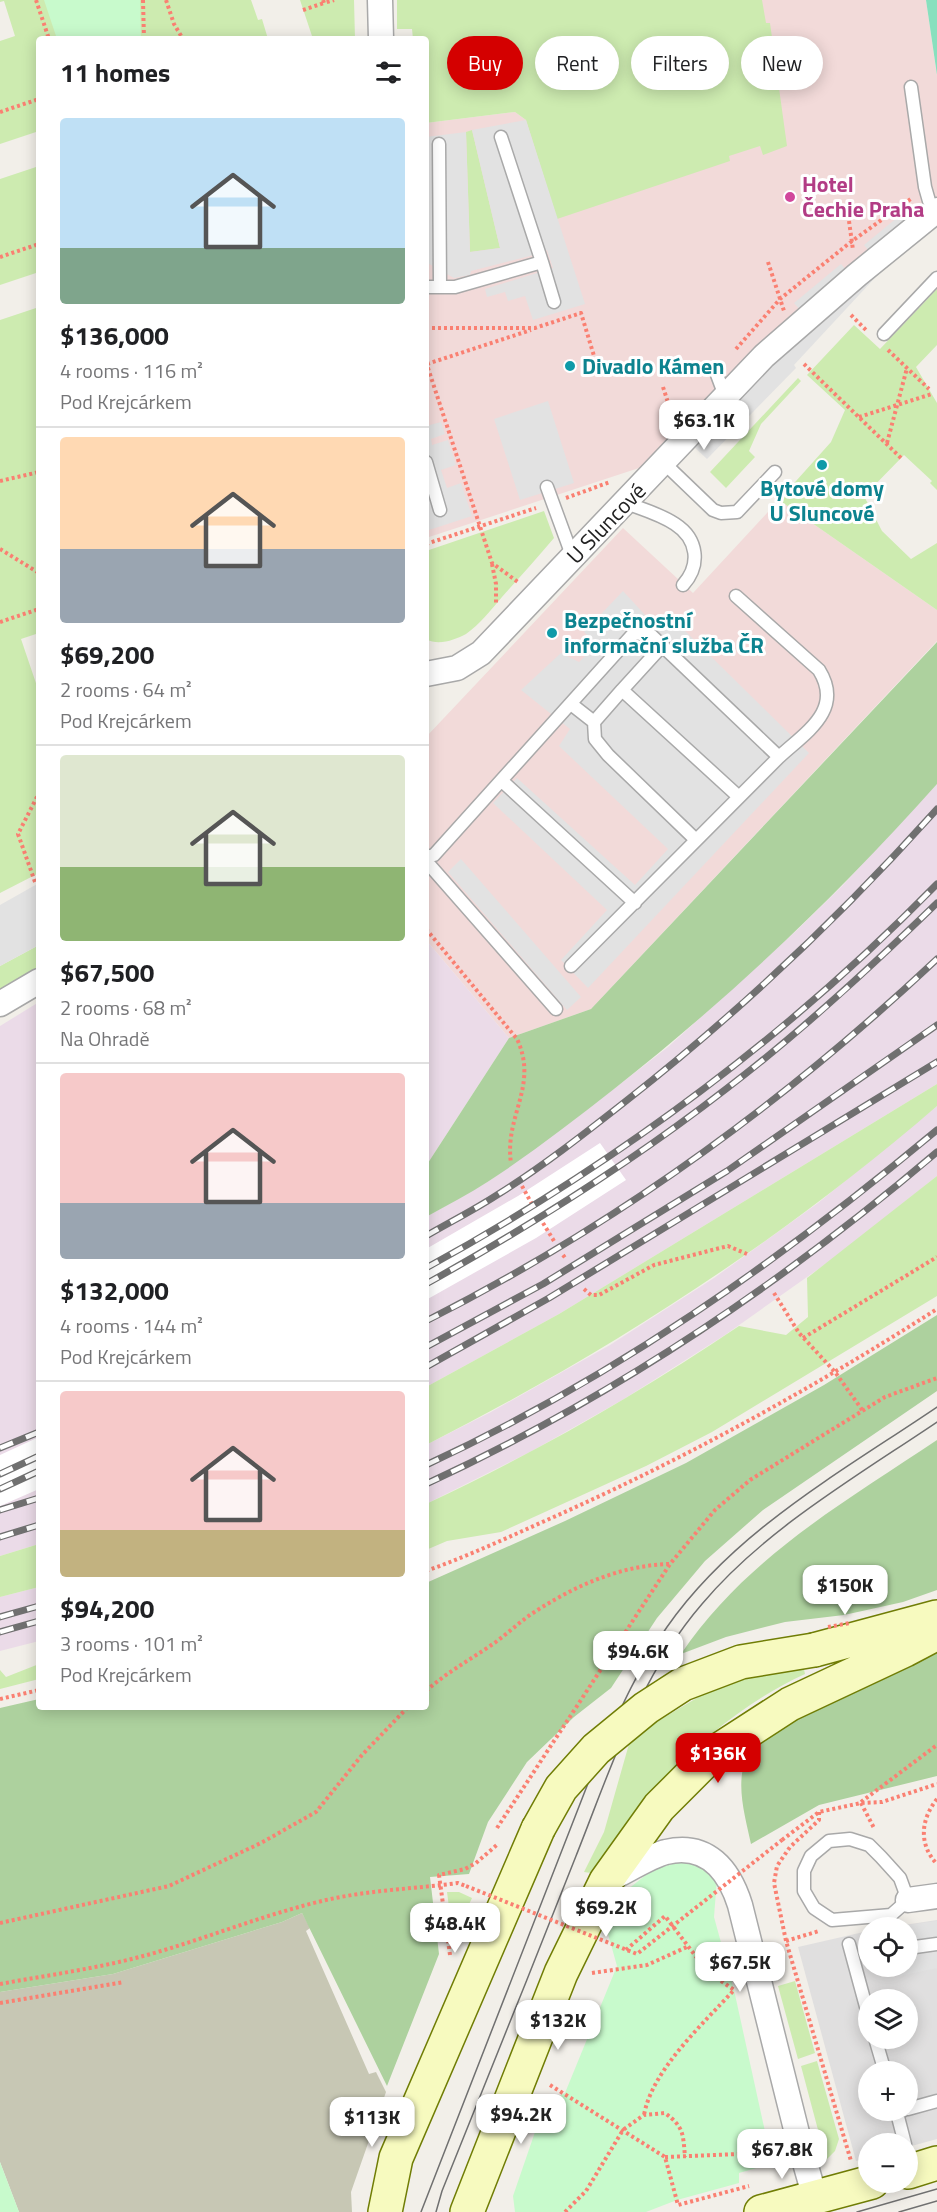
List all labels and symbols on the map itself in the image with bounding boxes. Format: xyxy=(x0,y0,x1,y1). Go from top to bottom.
place label: Hotel Čechie Praha xyxy=(802,167,925,226)
marker: Hotel Čechie Praha xyxy=(783,190,797,204)
place label: Divadlo Kámen xyxy=(582,349,724,383)
marker: Divadlo Kámen xyxy=(563,359,577,373)
pin: $63.1K xyxy=(655,400,753,451)
marker: Bytové domy U Sluncové xyxy=(815,458,829,472)
place label: Bytové domy U Sluncové xyxy=(760,471,884,530)
street label: U Sluncové xyxy=(558,475,654,571)
place label: Bezpečnostní informační služba ČR xyxy=(564,603,764,662)
marker: Bezpečnostní informační služba ČR xyxy=(545,626,559,640)
pin: $150K xyxy=(803,1565,887,1616)
pin: $94.6K xyxy=(589,1631,687,1682)
pin: $136K xyxy=(676,1733,760,1784)
pin: $69.2K xyxy=(557,1887,655,1938)
pin: $48.4K xyxy=(406,1903,504,1954)
pin: $67.5K xyxy=(691,1942,789,1993)
pin: $132K xyxy=(516,2000,600,2051)
pin: $94.2K xyxy=(472,2094,570,2145)
pin: $113K xyxy=(330,2097,414,2148)
pin: $67.8K xyxy=(733,2129,831,2180)

